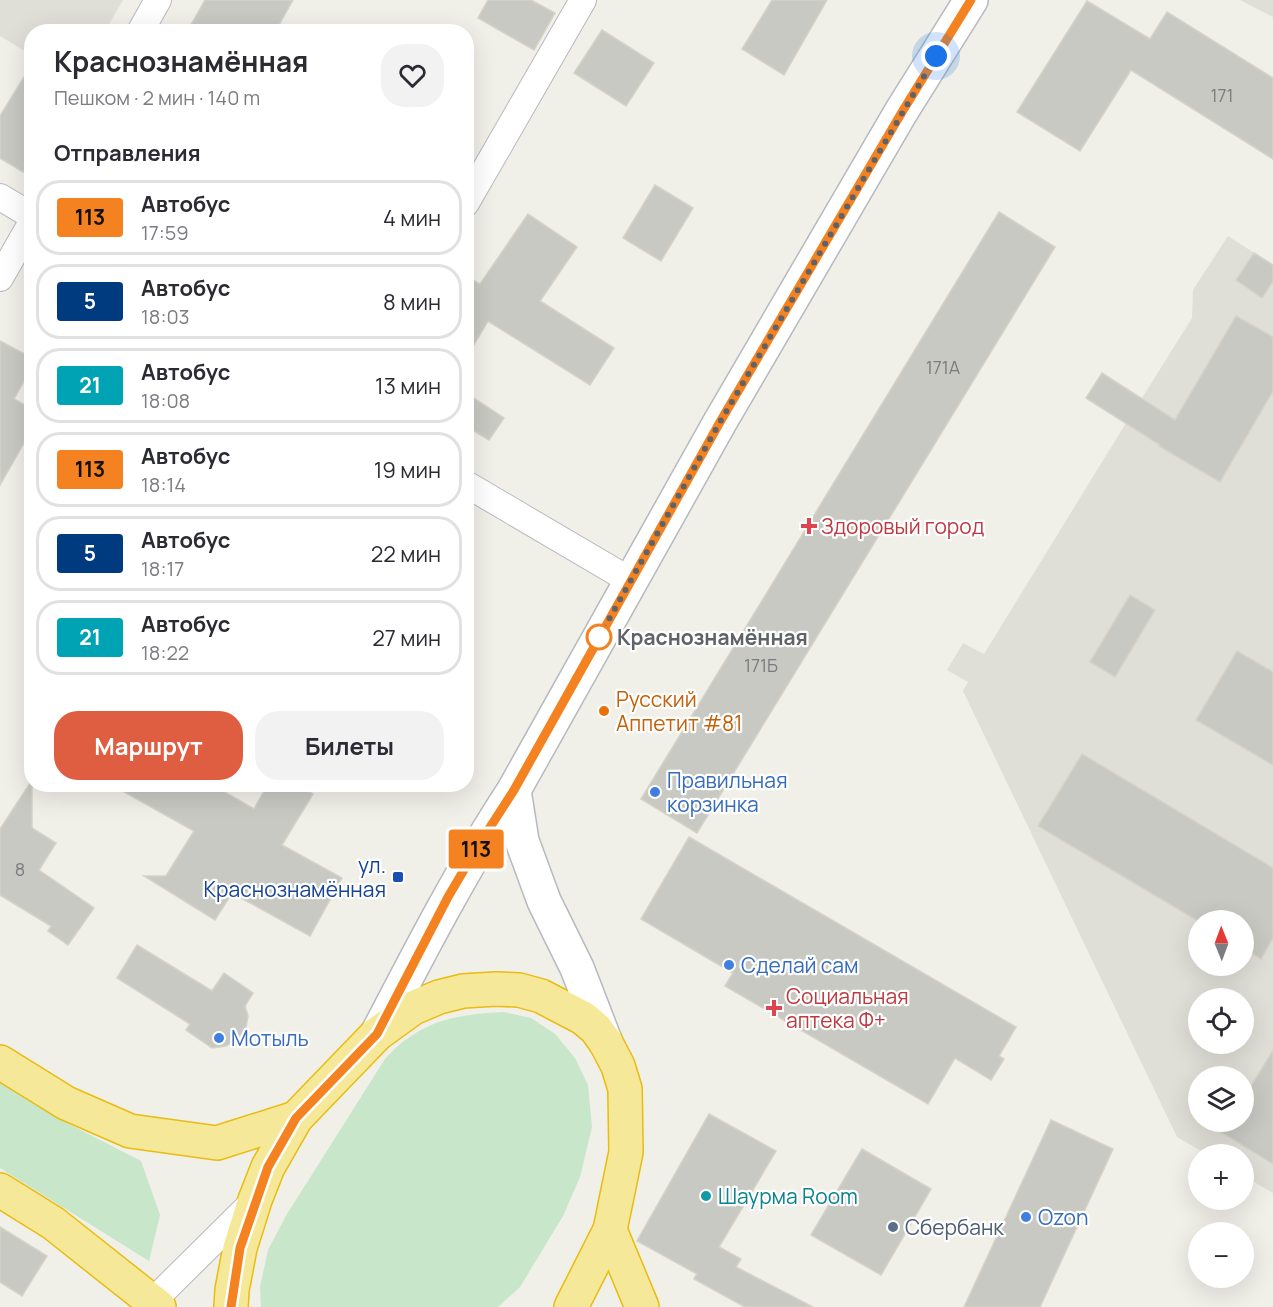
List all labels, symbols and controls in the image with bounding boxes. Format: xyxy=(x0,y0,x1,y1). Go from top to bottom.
your location xyxy=(921,41,951,71)
text: Краснознамённая xyxy=(54,42,308,80)
button: heart xyxy=(381,44,444,107)
house number: 171 xyxy=(1210,83,1234,107)
text: Пешком · 2 мин · 140 m xyxy=(54,84,260,111)
text: Отправления xyxy=(54,138,201,168)
text: Автобус xyxy=(141,189,230,219)
text: 113 xyxy=(75,203,105,231)
text: 4 мин xyxy=(383,203,441,233)
text: 17:59 xyxy=(141,219,189,246)
text: Автобус xyxy=(141,273,230,303)
text: 5 xyxy=(84,287,96,315)
text: 8 мин xyxy=(383,287,441,317)
text: 18:03 xyxy=(141,303,190,330)
house number: 171А xyxy=(926,355,961,379)
text: Автобус xyxy=(141,357,230,387)
text: 21 xyxy=(79,371,101,399)
text: 13 мин xyxy=(375,371,441,401)
text: 18:08 xyxy=(141,387,190,414)
text: Автобус xyxy=(141,441,230,471)
text: 113 xyxy=(75,455,105,483)
text: 19 мин xyxy=(374,455,441,485)
text: 18:14 xyxy=(141,471,186,498)
place label: Здоровый город xyxy=(821,512,984,540)
marker: Здоровый город xyxy=(802,519,816,533)
text: Автобус xyxy=(141,525,230,555)
text: 5 xyxy=(84,539,96,567)
text: 22 мин xyxy=(371,539,441,569)
text: 18:17 xyxy=(141,555,184,582)
text: Автобус xyxy=(141,609,230,639)
text: 21 xyxy=(79,623,101,651)
text: 27 мин xyxy=(372,623,441,653)
place label: Краснознамённая xyxy=(617,623,808,651)
marker: Краснознамённая xyxy=(586,624,612,650)
text: 18:22 xyxy=(141,639,189,666)
house number: 171Б xyxy=(744,653,778,677)
place label: Русский Аппетит #81 xyxy=(616,685,742,737)
marker: Русский Аппетит #81 xyxy=(597,704,611,718)
button: Маршрут xyxy=(54,711,243,780)
button: Билеты xyxy=(255,711,444,780)
place label: Правильная корзинка xyxy=(667,766,788,818)
marker: Правильная корзинка xyxy=(648,785,662,799)
line badge: 113 xyxy=(442,830,510,868)
text: 113 xyxy=(461,835,491,863)
place label: ул. Краснознамённая xyxy=(204,851,386,903)
house number: 8 xyxy=(15,857,25,881)
marker: ул. Краснознамённая xyxy=(391,870,405,884)
north arrow xyxy=(1188,910,1254,976)
map controls xyxy=(1188,910,1254,1288)
place label: Сделай сам xyxy=(741,951,859,979)
marker: Сделай сам xyxy=(722,958,736,972)
place label: Социальная аптека Ф+ xyxy=(786,982,909,1034)
button: locate xyxy=(1188,988,1254,1054)
marker: Социальная аптека Ф+ xyxy=(767,1001,781,1015)
place label: Мотыль xyxy=(231,1024,309,1052)
marker: Мотыль xyxy=(212,1031,226,1045)
button: layers xyxy=(1188,1066,1254,1132)
button: + xyxy=(1188,1144,1254,1210)
place label: Шаурма Room xyxy=(718,1182,858,1210)
marker: Шаурма Room xyxy=(699,1189,713,1203)
place label: Ozon xyxy=(1038,1203,1088,1231)
marker: Ozon xyxy=(1019,1210,1033,1224)
place label: Сбербанк xyxy=(905,1213,1004,1241)
marker: Сбербанк xyxy=(886,1220,900,1234)
button: − xyxy=(1188,1222,1254,1288)

